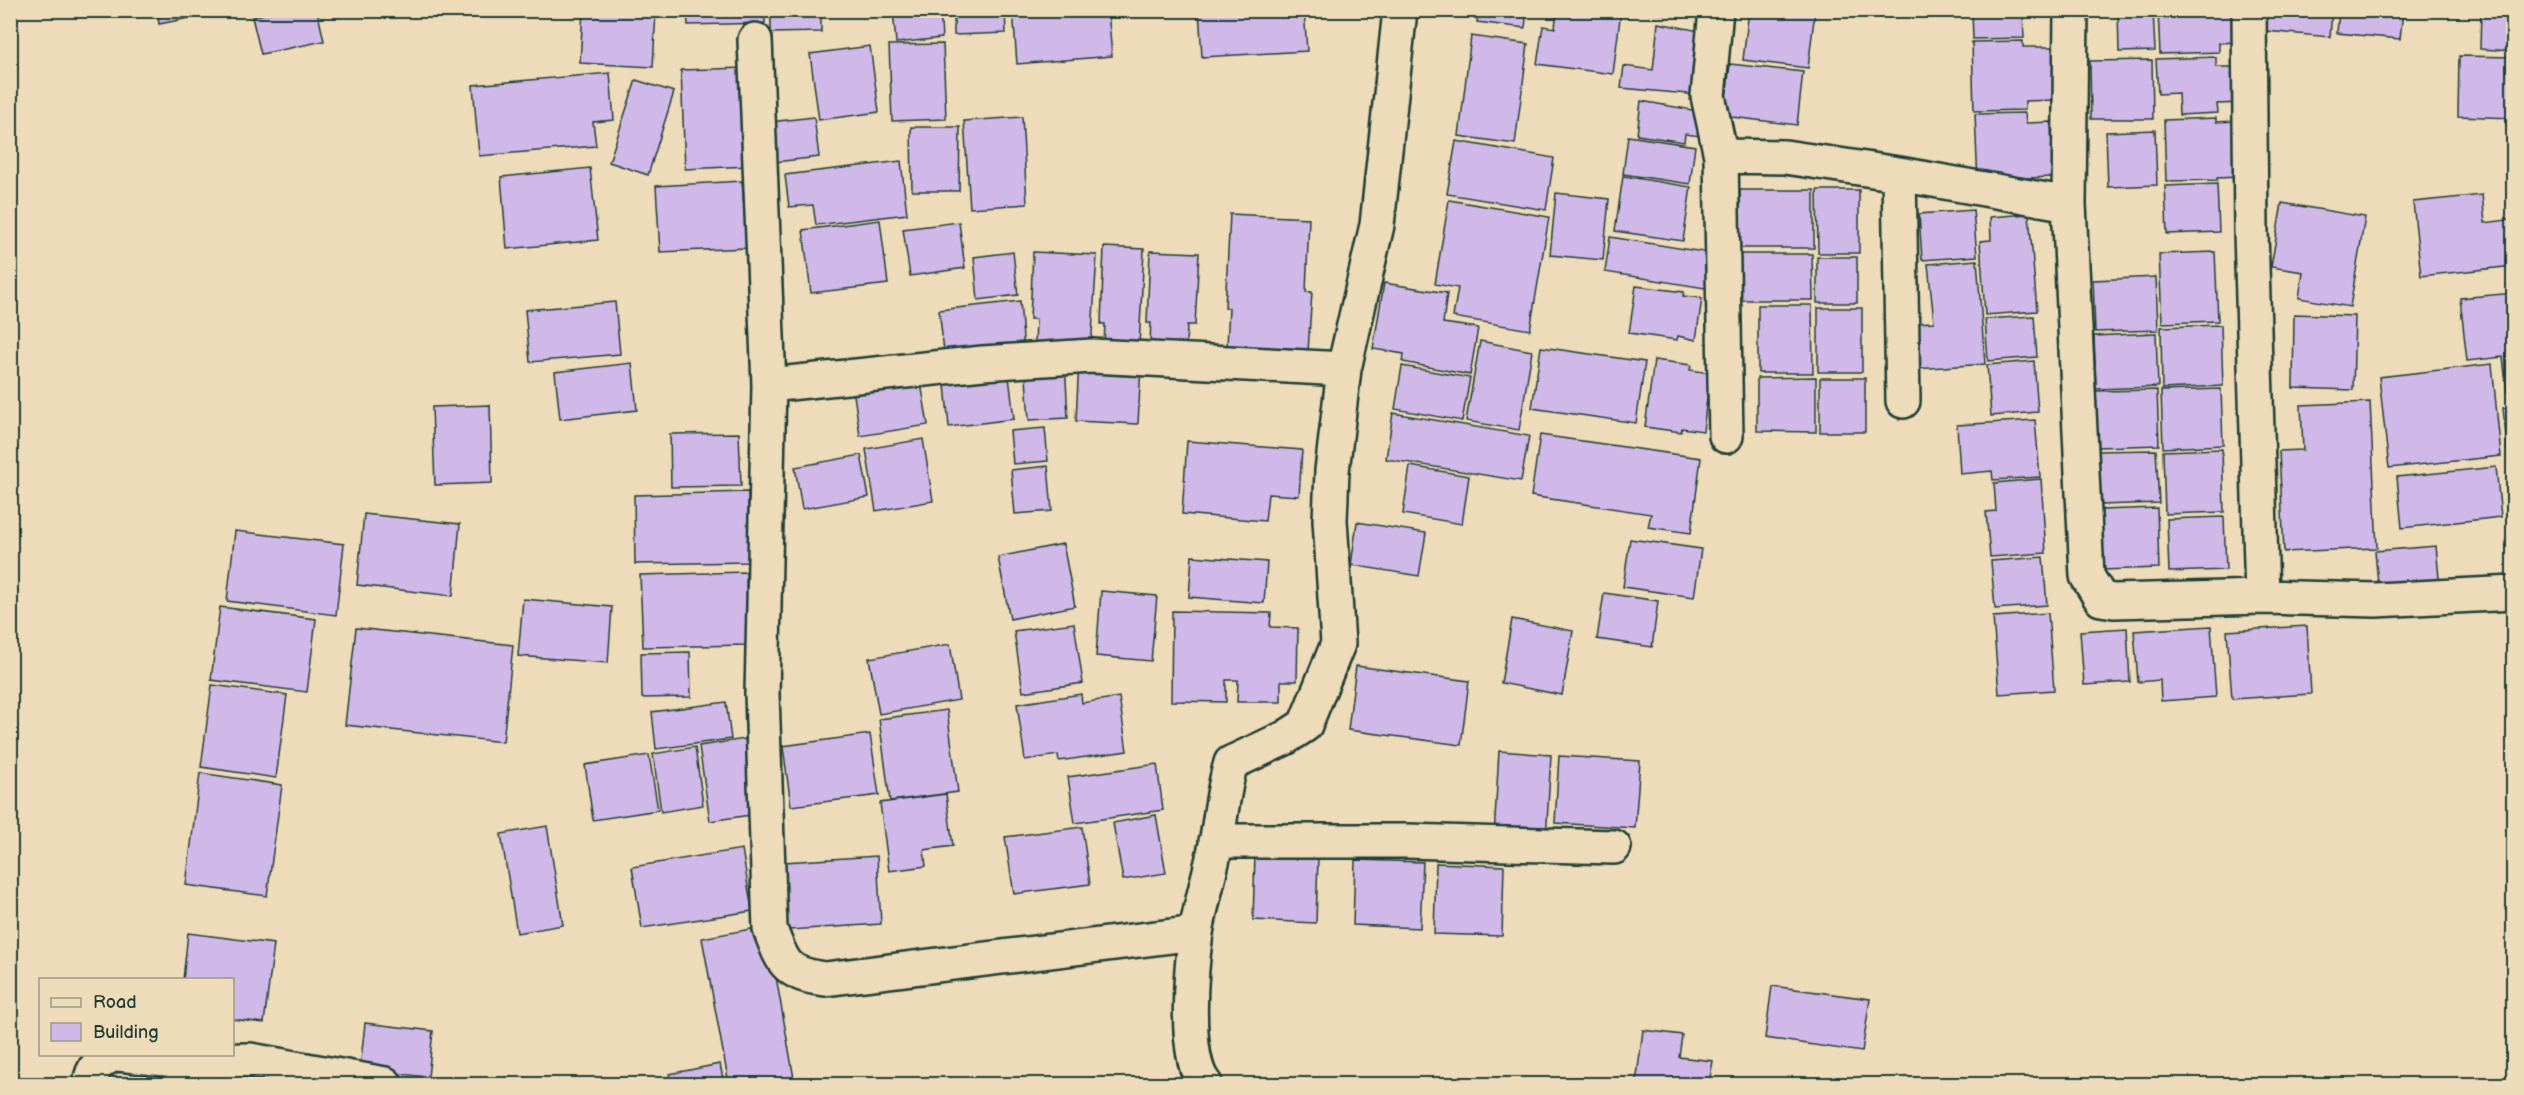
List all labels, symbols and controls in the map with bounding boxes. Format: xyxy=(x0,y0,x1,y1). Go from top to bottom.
legend xyxy=(39,978,234,1056)
text: Road xyxy=(93,992,137,1013)
text: Building xyxy=(93,1022,159,1043)

